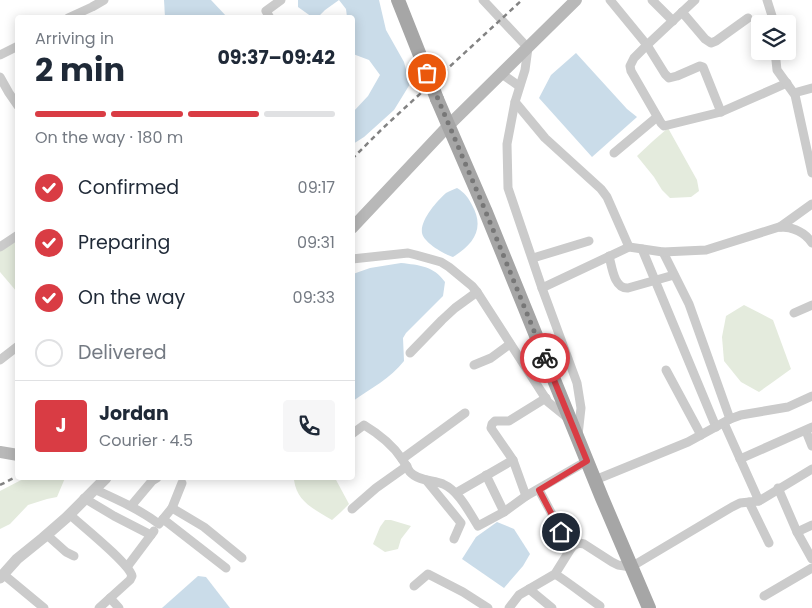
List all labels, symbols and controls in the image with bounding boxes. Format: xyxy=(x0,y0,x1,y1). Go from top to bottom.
map controls xyxy=(751,15,796,60)
button: layers xyxy=(751,15,796,60)
text: Arriving in xyxy=(35,27,114,50)
text: 09:37–09:42 xyxy=(217,44,335,71)
text: 2 min xyxy=(35,47,125,92)
pin xyxy=(406,52,448,94)
icon: bag xyxy=(413,59,441,87)
text: On the way · 180 m xyxy=(35,126,183,149)
icon: check xyxy=(35,174,63,202)
text: Confirmed xyxy=(78,174,179,201)
text: 09:17 xyxy=(298,176,335,199)
icon: check xyxy=(35,229,63,257)
text: Preparing xyxy=(78,229,170,256)
text: 09:31 xyxy=(297,231,335,254)
icon: check xyxy=(35,284,63,312)
text: On the way xyxy=(78,284,185,311)
text: 09:33 xyxy=(293,286,335,309)
courier xyxy=(520,333,570,383)
text: Delivered xyxy=(78,339,167,366)
icon: bike xyxy=(531,344,559,372)
text: Jordan xyxy=(99,400,169,427)
button: phone xyxy=(283,400,335,452)
text: J xyxy=(56,412,66,439)
text: Courier · 4.5 xyxy=(99,429,193,452)
pin xyxy=(540,511,582,553)
icon: home xyxy=(547,518,575,546)

